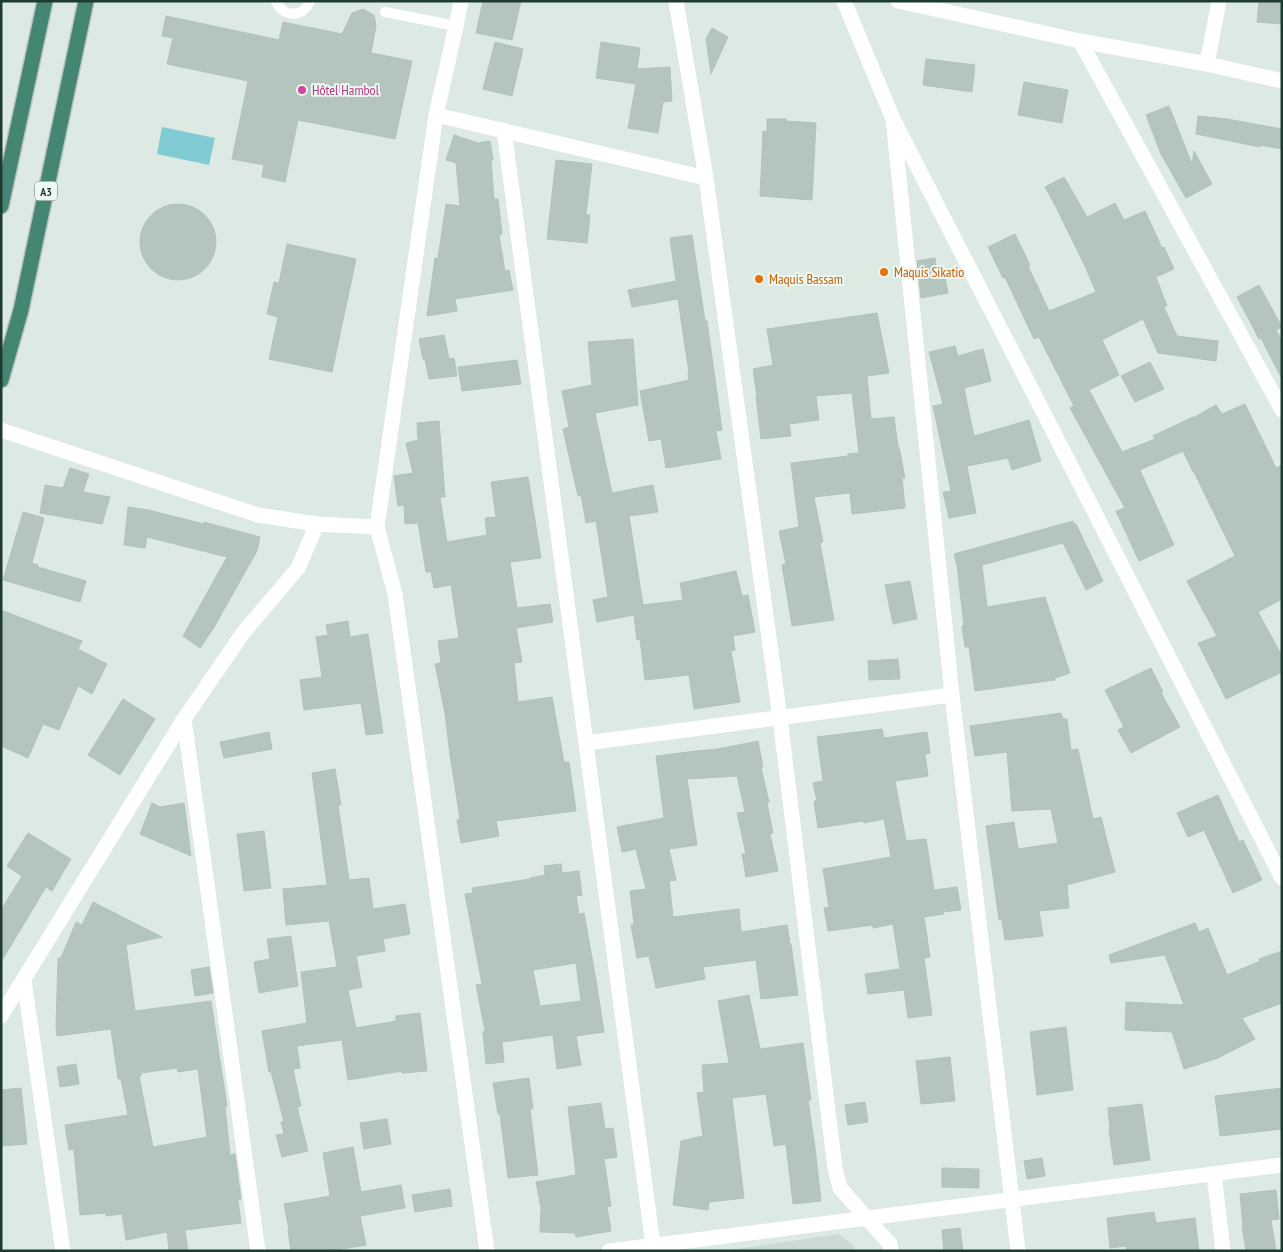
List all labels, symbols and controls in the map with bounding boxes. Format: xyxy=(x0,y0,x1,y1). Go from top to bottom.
place label: Hôtel Hambol xyxy=(312,81,380,99)
marker: Hôtel Hambol xyxy=(296,84,308,96)
road number: A3 xyxy=(35,182,57,200)
place label: Maquis Sikatio xyxy=(894,263,964,281)
marker: Maquis Sikatio xyxy=(878,266,890,278)
place label: Maquis Bassam xyxy=(769,270,843,288)
marker: Maquis Bassam xyxy=(753,273,765,285)

